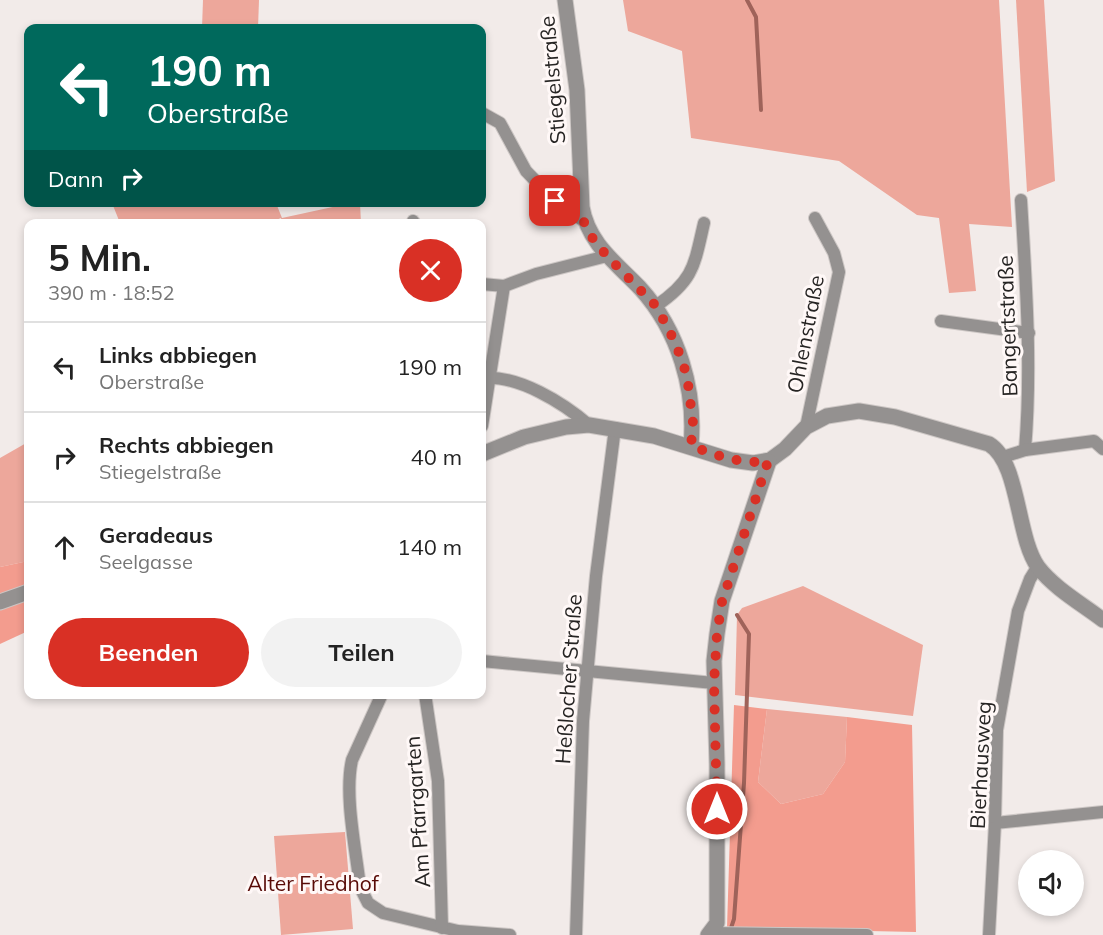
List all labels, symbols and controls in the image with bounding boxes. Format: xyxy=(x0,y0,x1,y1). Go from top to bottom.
street label: Stiegelstraße xyxy=(533,15,571,145)
text: 190 m xyxy=(147,44,272,97)
icon: left xyxy=(48,48,126,126)
text: Oberstraße xyxy=(147,96,289,130)
icon: right xyxy=(115,162,148,195)
text: Dann xyxy=(48,165,103,193)
pin xyxy=(529,175,580,226)
icon: arrive xyxy=(538,184,571,217)
text: 5 Min. xyxy=(48,235,151,280)
button: close xyxy=(399,239,462,302)
street label: Bangertstraße xyxy=(992,255,1022,397)
street label: Ohlenstraße xyxy=(781,273,829,395)
text: 390 m · 18:52 xyxy=(48,280,174,305)
text: Links abbiegen xyxy=(99,341,257,369)
icon: left xyxy=(48,351,81,384)
text: 190 m xyxy=(397,353,462,381)
text: Oberstraße xyxy=(99,369,204,394)
text: Rechts abbiegen xyxy=(99,431,274,459)
icon: right xyxy=(48,441,81,474)
text: 40 m xyxy=(411,443,462,471)
text: Stiegelstraße xyxy=(99,459,221,484)
text: Geradeaus xyxy=(99,521,213,549)
icon: ahead xyxy=(48,531,81,564)
text: 140 m xyxy=(397,533,462,561)
text: Seelgasse xyxy=(99,549,193,574)
street label: Heßlocher Straße xyxy=(549,593,587,765)
button: Beenden xyxy=(48,618,249,687)
button: Teilen xyxy=(261,618,462,687)
street label: Bierhausweg xyxy=(964,701,996,829)
street label: Am Pfarrgarten xyxy=(399,735,435,889)
position arrow xyxy=(685,777,749,841)
map controls xyxy=(1018,850,1084,916)
button: sound xyxy=(1018,850,1084,916)
park label: Alter Friedhof xyxy=(247,870,380,896)

